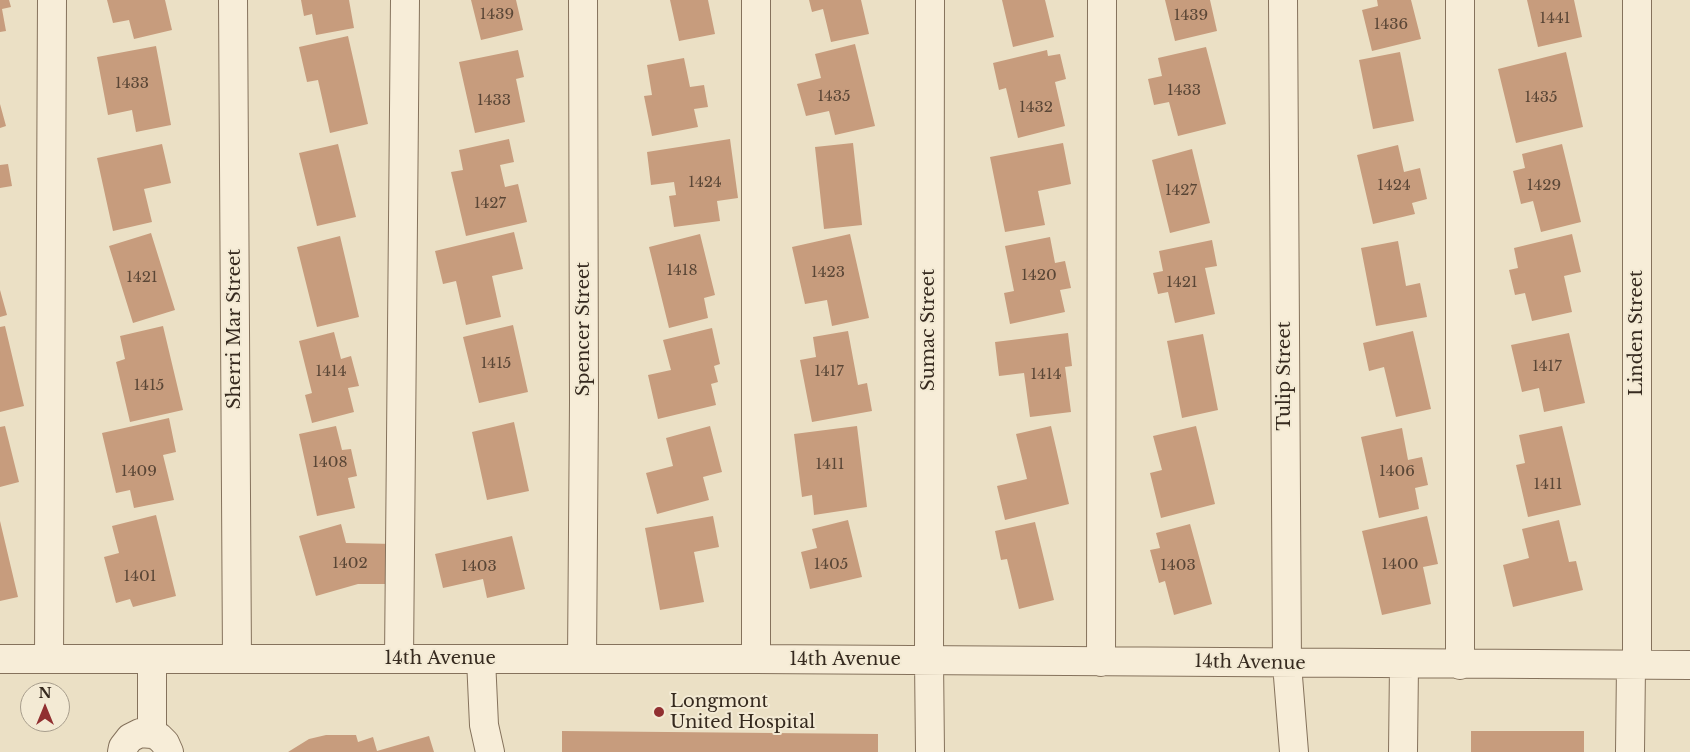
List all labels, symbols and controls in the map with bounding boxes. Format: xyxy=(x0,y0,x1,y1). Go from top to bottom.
house number: 1439 xyxy=(480,6,514,24)
house number: 1439 xyxy=(1174,7,1208,25)
house number: 1441 xyxy=(1540,10,1570,28)
house number: 1436 xyxy=(1374,16,1408,34)
house number: 1433 xyxy=(115,75,149,93)
house number: 1433 xyxy=(1167,82,1201,100)
house number: 1435 xyxy=(817,88,851,106)
house number: 1435 xyxy=(1524,89,1558,107)
house number: 1433 xyxy=(477,92,511,110)
house number: 1432 xyxy=(1019,99,1053,117)
house number: 1424 xyxy=(688,174,722,192)
house number: 1424 xyxy=(1377,177,1411,195)
house number: 1429 xyxy=(1527,177,1561,195)
house number: 1427 xyxy=(1165,182,1197,200)
house number: 1427 xyxy=(474,195,506,213)
street label: Sherri Mar Street xyxy=(224,249,246,409)
street label: Spencer Street xyxy=(573,262,595,396)
house number: 1418 xyxy=(666,262,698,280)
house number: 1423 xyxy=(811,264,845,282)
house number: 1420 xyxy=(1021,267,1057,285)
house number: 1421 xyxy=(126,269,158,287)
street label: Sumac Street xyxy=(918,269,940,391)
street label: Linden Street xyxy=(1626,270,1648,396)
house number: 1421 xyxy=(1166,274,1198,292)
street label: Tulip Street xyxy=(1274,322,1296,430)
house number: 1415 xyxy=(481,355,511,373)
house number: 1417 xyxy=(1532,358,1562,376)
house number: 1414 xyxy=(316,363,346,381)
house number: 1417 xyxy=(814,363,844,381)
house number: 1414 xyxy=(1031,366,1061,384)
house number: 1415 xyxy=(134,377,164,395)
house number: 1408 xyxy=(312,454,348,472)
house number: 1411 xyxy=(816,456,844,474)
house number: 1409 xyxy=(121,463,157,481)
house number: 1406 xyxy=(1379,463,1415,481)
house number: 1411 xyxy=(1534,476,1562,494)
house number: 1402 xyxy=(332,555,368,573)
house number: 1405 xyxy=(814,556,848,574)
house number: 1400 xyxy=(1382,556,1418,574)
house number: 1403 xyxy=(1160,557,1196,575)
house number: 1403 xyxy=(461,558,497,576)
house number: 1401 xyxy=(124,568,156,586)
street label: 14th Avenue xyxy=(384,648,496,670)
street label: 14th Avenue xyxy=(789,649,901,671)
street label: 14th Avenue xyxy=(1194,651,1306,675)
north arrow xyxy=(20,682,70,732)
text: N xyxy=(38,684,52,702)
place label: Longmont United Hospital xyxy=(670,691,815,734)
marker: Longmont United Hospital xyxy=(652,705,666,719)

